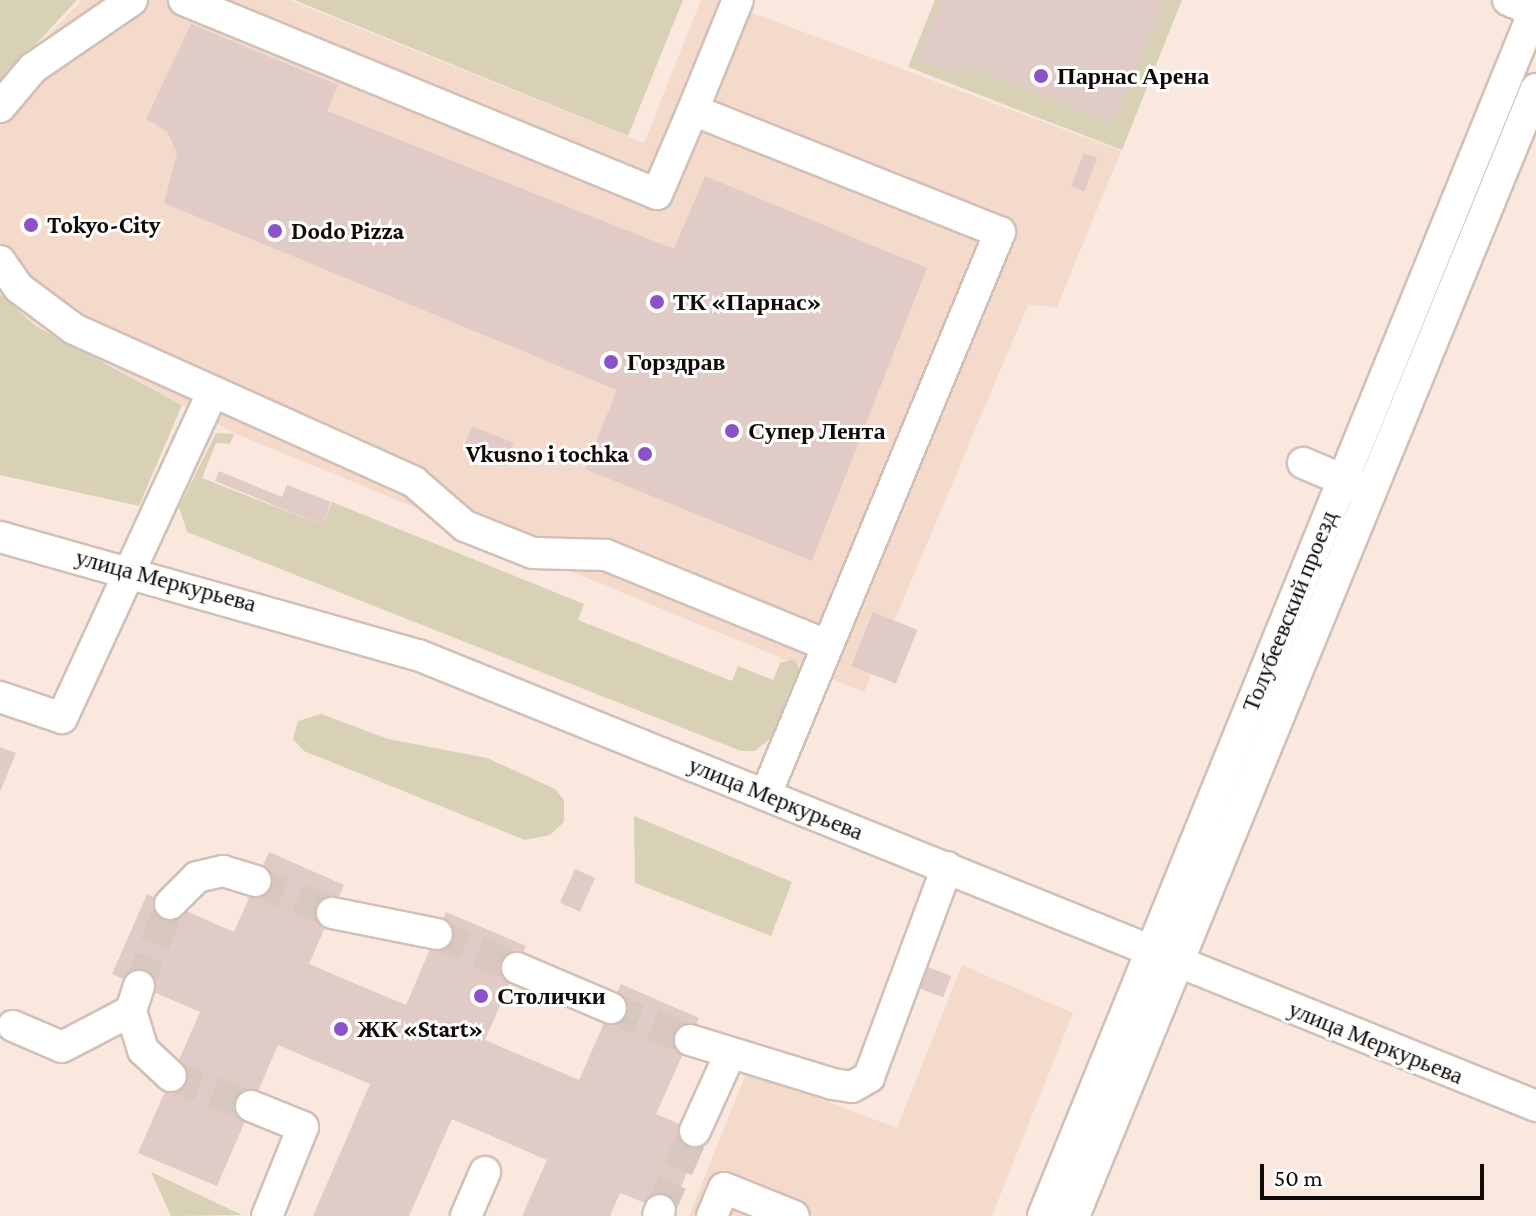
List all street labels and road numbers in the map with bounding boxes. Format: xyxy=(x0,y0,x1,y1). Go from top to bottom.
street label: Толубеевский проезд xyxy=(1235,506,1343,716)
street label: улица Меркурьева xyxy=(72,542,260,618)
street label: улица Меркурьева xyxy=(684,750,868,846)
street label: улица Меркурьева xyxy=(1284,994,1468,1090)

